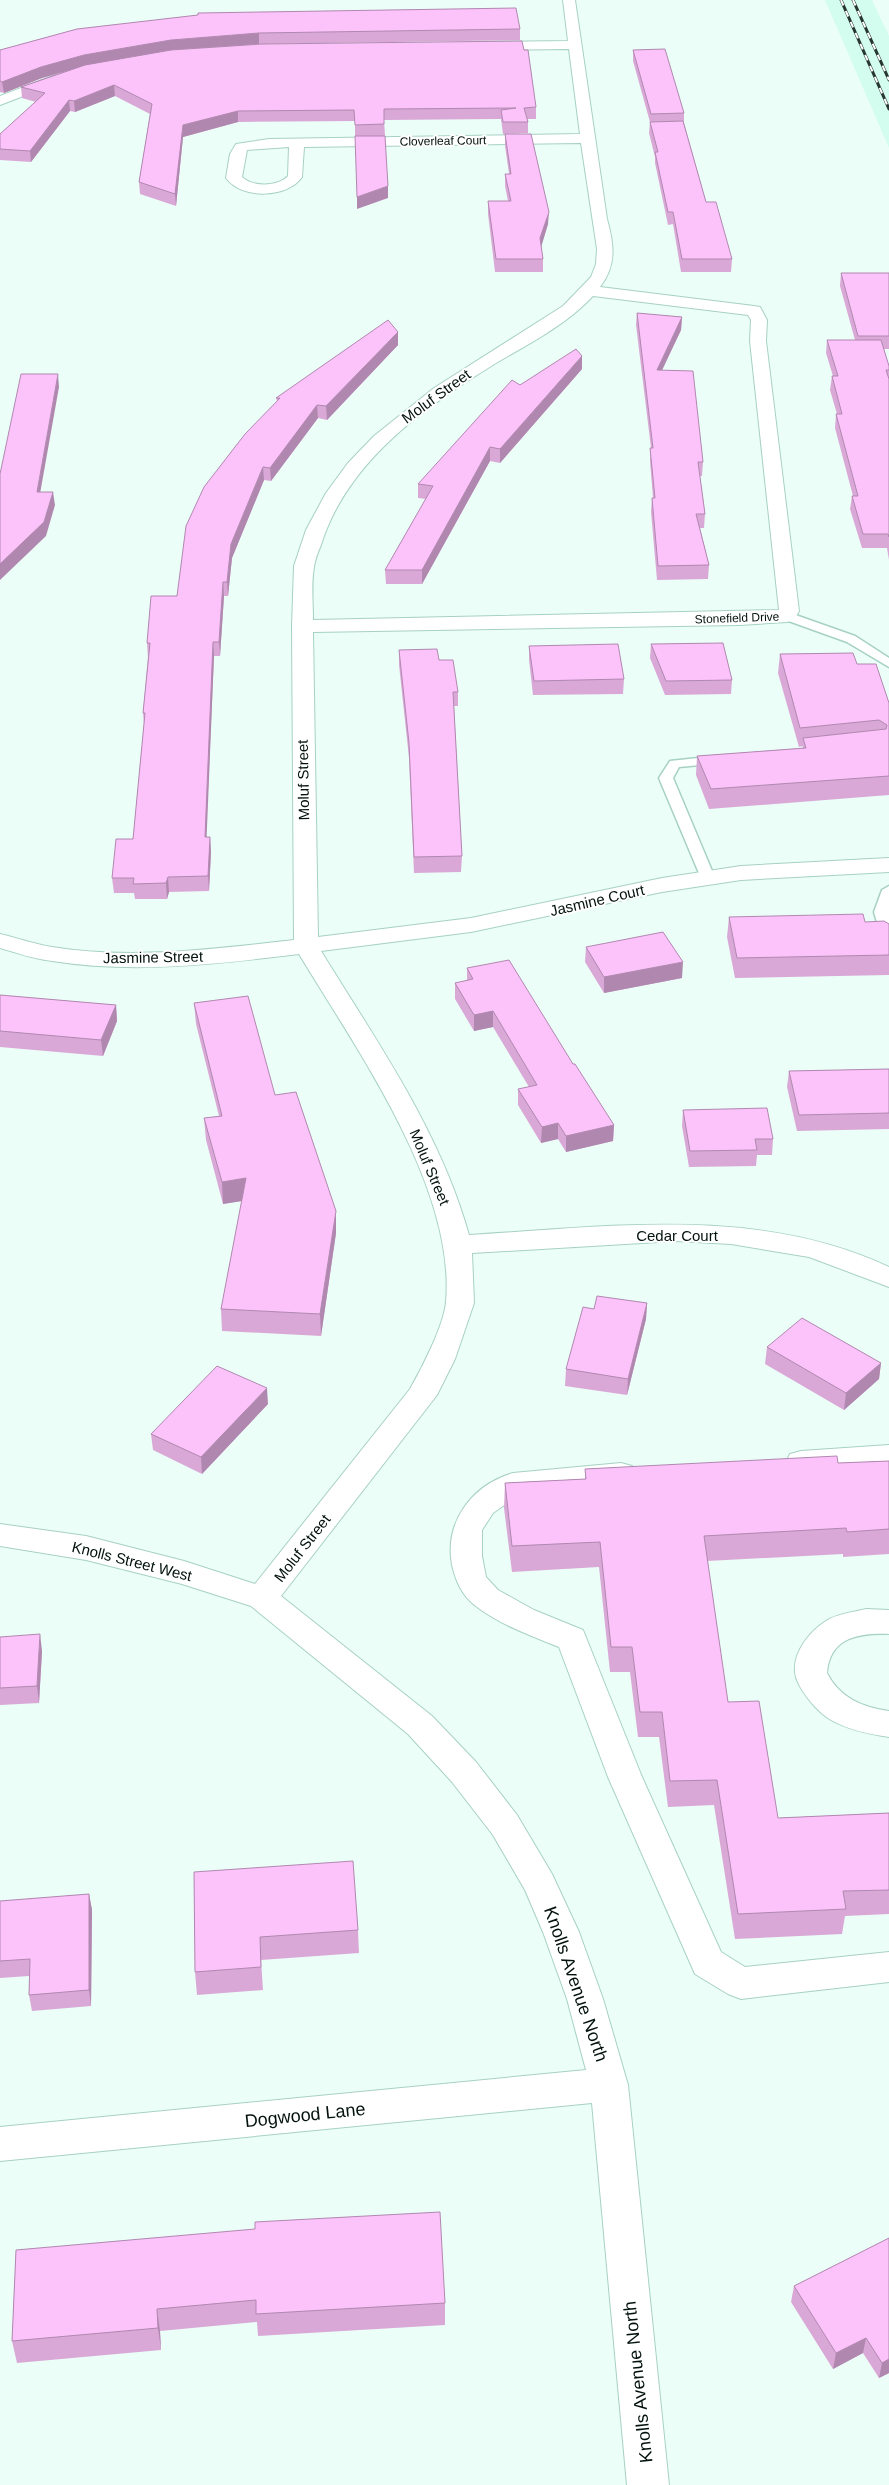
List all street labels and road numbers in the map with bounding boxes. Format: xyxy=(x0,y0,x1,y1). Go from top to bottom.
street label: Cloverleaf Court xyxy=(400,133,487,149)
street label: Moluf Street xyxy=(398,365,474,427)
street label: Stonefield Drive xyxy=(694,610,780,626)
street label: Moluf Street xyxy=(294,739,312,821)
street label: Jasmine Court xyxy=(548,881,647,919)
street label: Jasmine Street xyxy=(103,948,204,966)
street label: Moluf Street xyxy=(406,1126,454,1208)
street label: Cedar Court xyxy=(636,1227,719,1244)
street label: Moluf Street xyxy=(270,1510,334,1585)
street label: Knolls Street West xyxy=(70,1538,195,1584)
street label: Knolls Avenue North xyxy=(540,1904,612,2064)
street label: Dogwood Lane xyxy=(244,2099,366,2131)
street label: Knolls Avenue North xyxy=(620,2300,656,2464)

